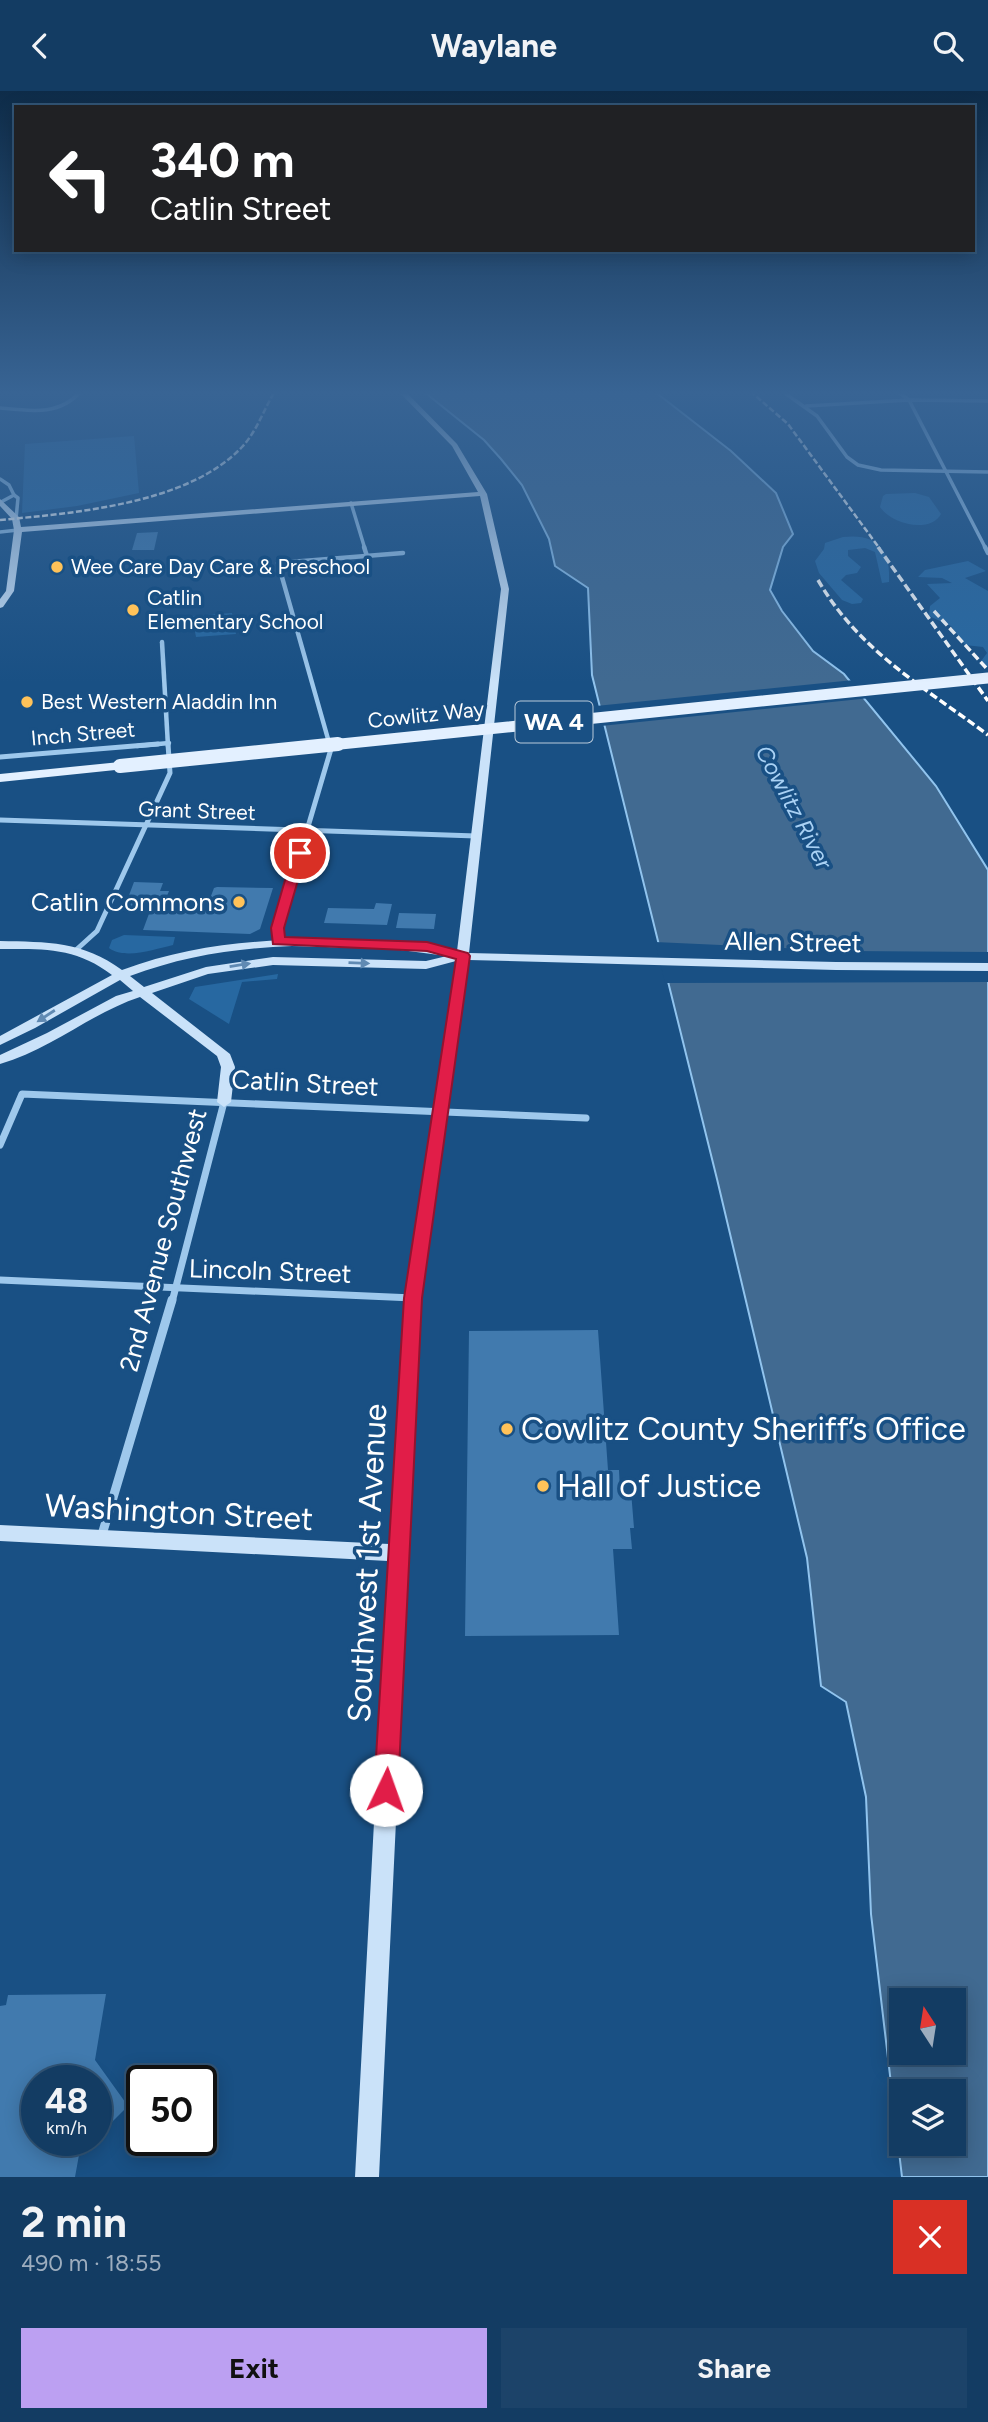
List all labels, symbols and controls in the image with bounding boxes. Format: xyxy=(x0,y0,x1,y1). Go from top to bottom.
icon: back xyxy=(21,27,59,65)
text: Waylane xyxy=(431,27,557,65)
icon: search xyxy=(929,27,967,65)
text: 340 m xyxy=(150,130,294,189)
icon: left xyxy=(35,133,126,224)
text: Catlin Street xyxy=(150,190,331,228)
place label: Wee Care Day Care & Preschool xyxy=(71,554,370,579)
marker: Wee Care Day Care & Preschool xyxy=(49,559,65,575)
place label: Catlin Elementary School xyxy=(147,585,323,634)
marker: Catlin Elementary School xyxy=(125,602,141,618)
place label: Best Western Aladdin Inn xyxy=(41,689,277,714)
marker: Best Western Aladdin Inn xyxy=(19,694,35,710)
street label: Cowlitz Way xyxy=(366,696,486,733)
road number: WA 4 xyxy=(516,701,592,743)
street label: Inch Street xyxy=(30,716,136,751)
water label: Cowlitz River xyxy=(750,740,839,875)
street label: Grant Street xyxy=(138,796,256,825)
pin xyxy=(270,823,330,883)
icon: arrive xyxy=(281,834,319,872)
place label: Catlin Commons xyxy=(31,886,225,918)
marker: Catlin Commons xyxy=(231,894,247,910)
street label: Allen Street xyxy=(724,925,862,959)
one-way arrow xyxy=(349,957,371,969)
one-way arrow xyxy=(229,959,251,970)
one-way arrow xyxy=(37,1009,56,1022)
street label: Catlin Street xyxy=(231,1063,380,1103)
street label: 2nd Avenue Southwest xyxy=(112,1105,214,1375)
street label: Lincoln Street xyxy=(188,1252,352,1290)
street label: Southwest 1st Avenue xyxy=(340,1403,394,1723)
place label: Cowlitz County Sheriff’s Office xyxy=(521,1410,966,1448)
marker: Cowlitz County Sheriff’s Office xyxy=(499,1421,515,1437)
place label: Hall of Justice xyxy=(557,1467,761,1505)
marker: Hall of Justice xyxy=(535,1478,551,1494)
street label: Washington Street xyxy=(44,1486,314,1538)
position arrow xyxy=(349,1753,423,1827)
north arrow xyxy=(889,1988,966,2065)
map controls xyxy=(889,1988,966,2156)
speed limit sign: 50 xyxy=(126,2065,217,2156)
button: layers xyxy=(889,2079,966,2156)
text: 48 xyxy=(45,2080,88,2122)
text: km/h xyxy=(46,2117,87,2139)
text: 2 min xyxy=(21,2197,127,2248)
button: close xyxy=(893,2200,967,2274)
text: 490 m · 18:55 xyxy=(21,2249,161,2277)
button: Exit xyxy=(21,2328,487,2408)
button: Share xyxy=(501,2328,967,2408)

